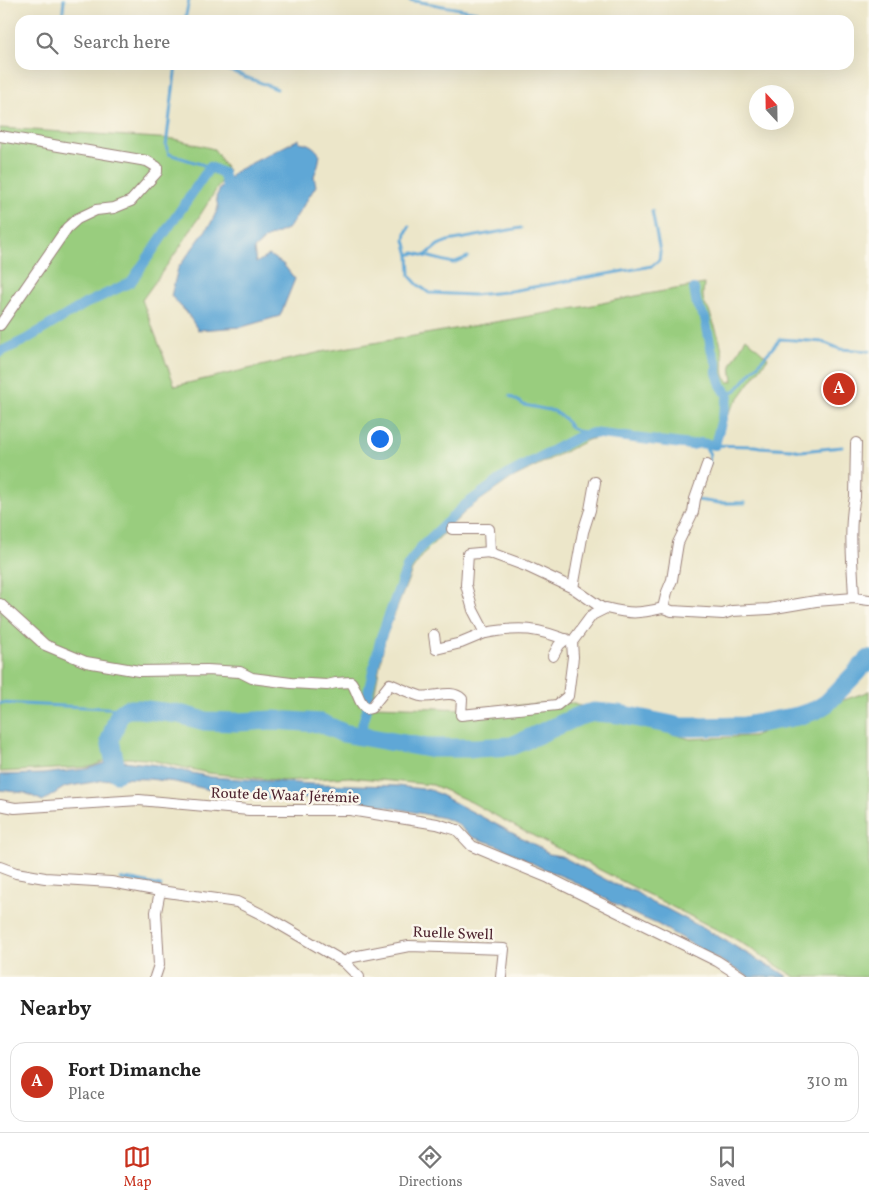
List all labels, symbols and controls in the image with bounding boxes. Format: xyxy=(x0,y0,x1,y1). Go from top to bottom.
search box xyxy=(15,15,854,70)
icon: search xyxy=(33,29,61,57)
text: Search here xyxy=(73,30,170,56)
north arrow xyxy=(749,85,794,130)
pin: A xyxy=(823,370,855,408)
your location xyxy=(367,426,393,452)
street label: Route de Waaf Jérémie xyxy=(210,783,360,810)
street label: Ruelle Swell xyxy=(412,923,494,946)
text: Nearby xyxy=(20,995,91,1024)
text: Fort Dimanche xyxy=(68,1058,201,1084)
text: A xyxy=(31,1071,43,1093)
text: 310 m xyxy=(807,1071,848,1093)
text: Place xyxy=(68,1084,105,1106)
tab: Map xyxy=(123,1143,151,1192)
tab: Directions xyxy=(398,1143,463,1192)
tab: Saved xyxy=(709,1143,746,1192)

